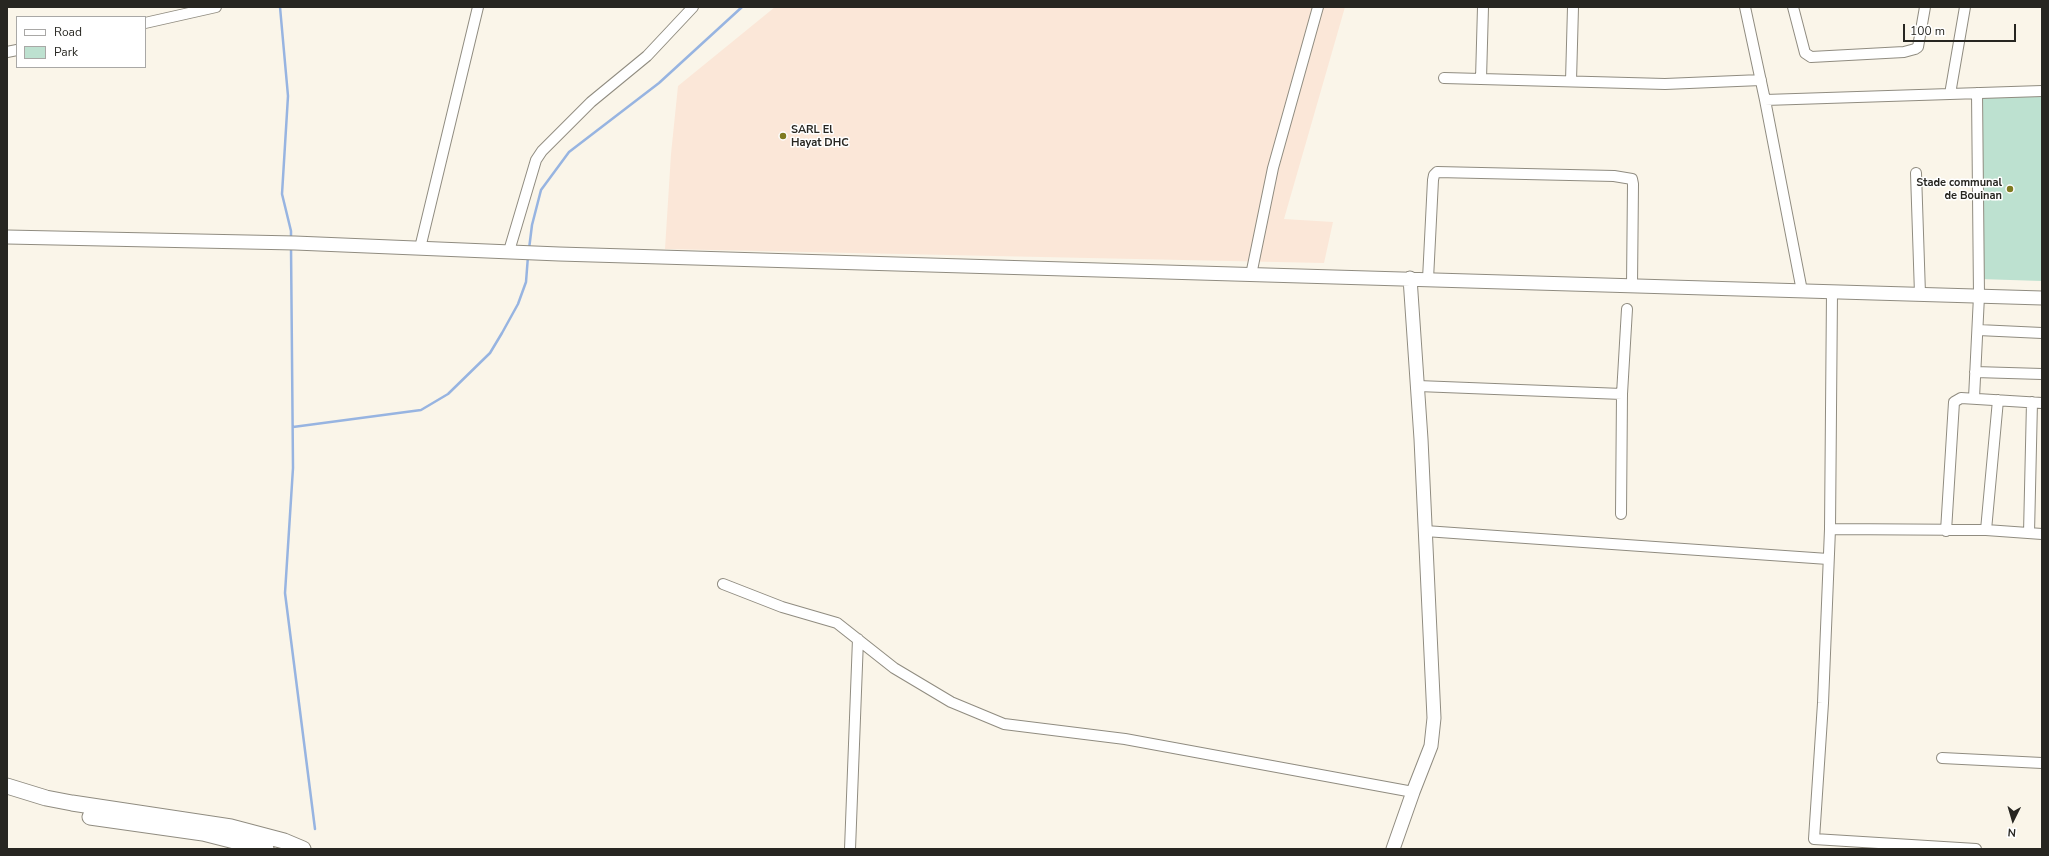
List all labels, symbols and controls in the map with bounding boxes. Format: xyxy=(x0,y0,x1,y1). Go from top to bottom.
legend xyxy=(16,16,146,68)
scale bar xyxy=(1905,16,2018,42)
text: 100 m xyxy=(1910,23,1945,39)
text: Road xyxy=(54,24,82,40)
text: Park xyxy=(54,44,78,60)
place label: SARL El Hayat DHC xyxy=(791,123,849,149)
marker: SARL El Hayat DHC xyxy=(778,131,788,141)
place label: Stade communal de Bouinan xyxy=(1916,176,2002,202)
marker: Stade communal de Bouinan xyxy=(2005,184,2015,194)
north arrow xyxy=(1993,800,2033,840)
text: N xyxy=(2007,825,2017,840)

